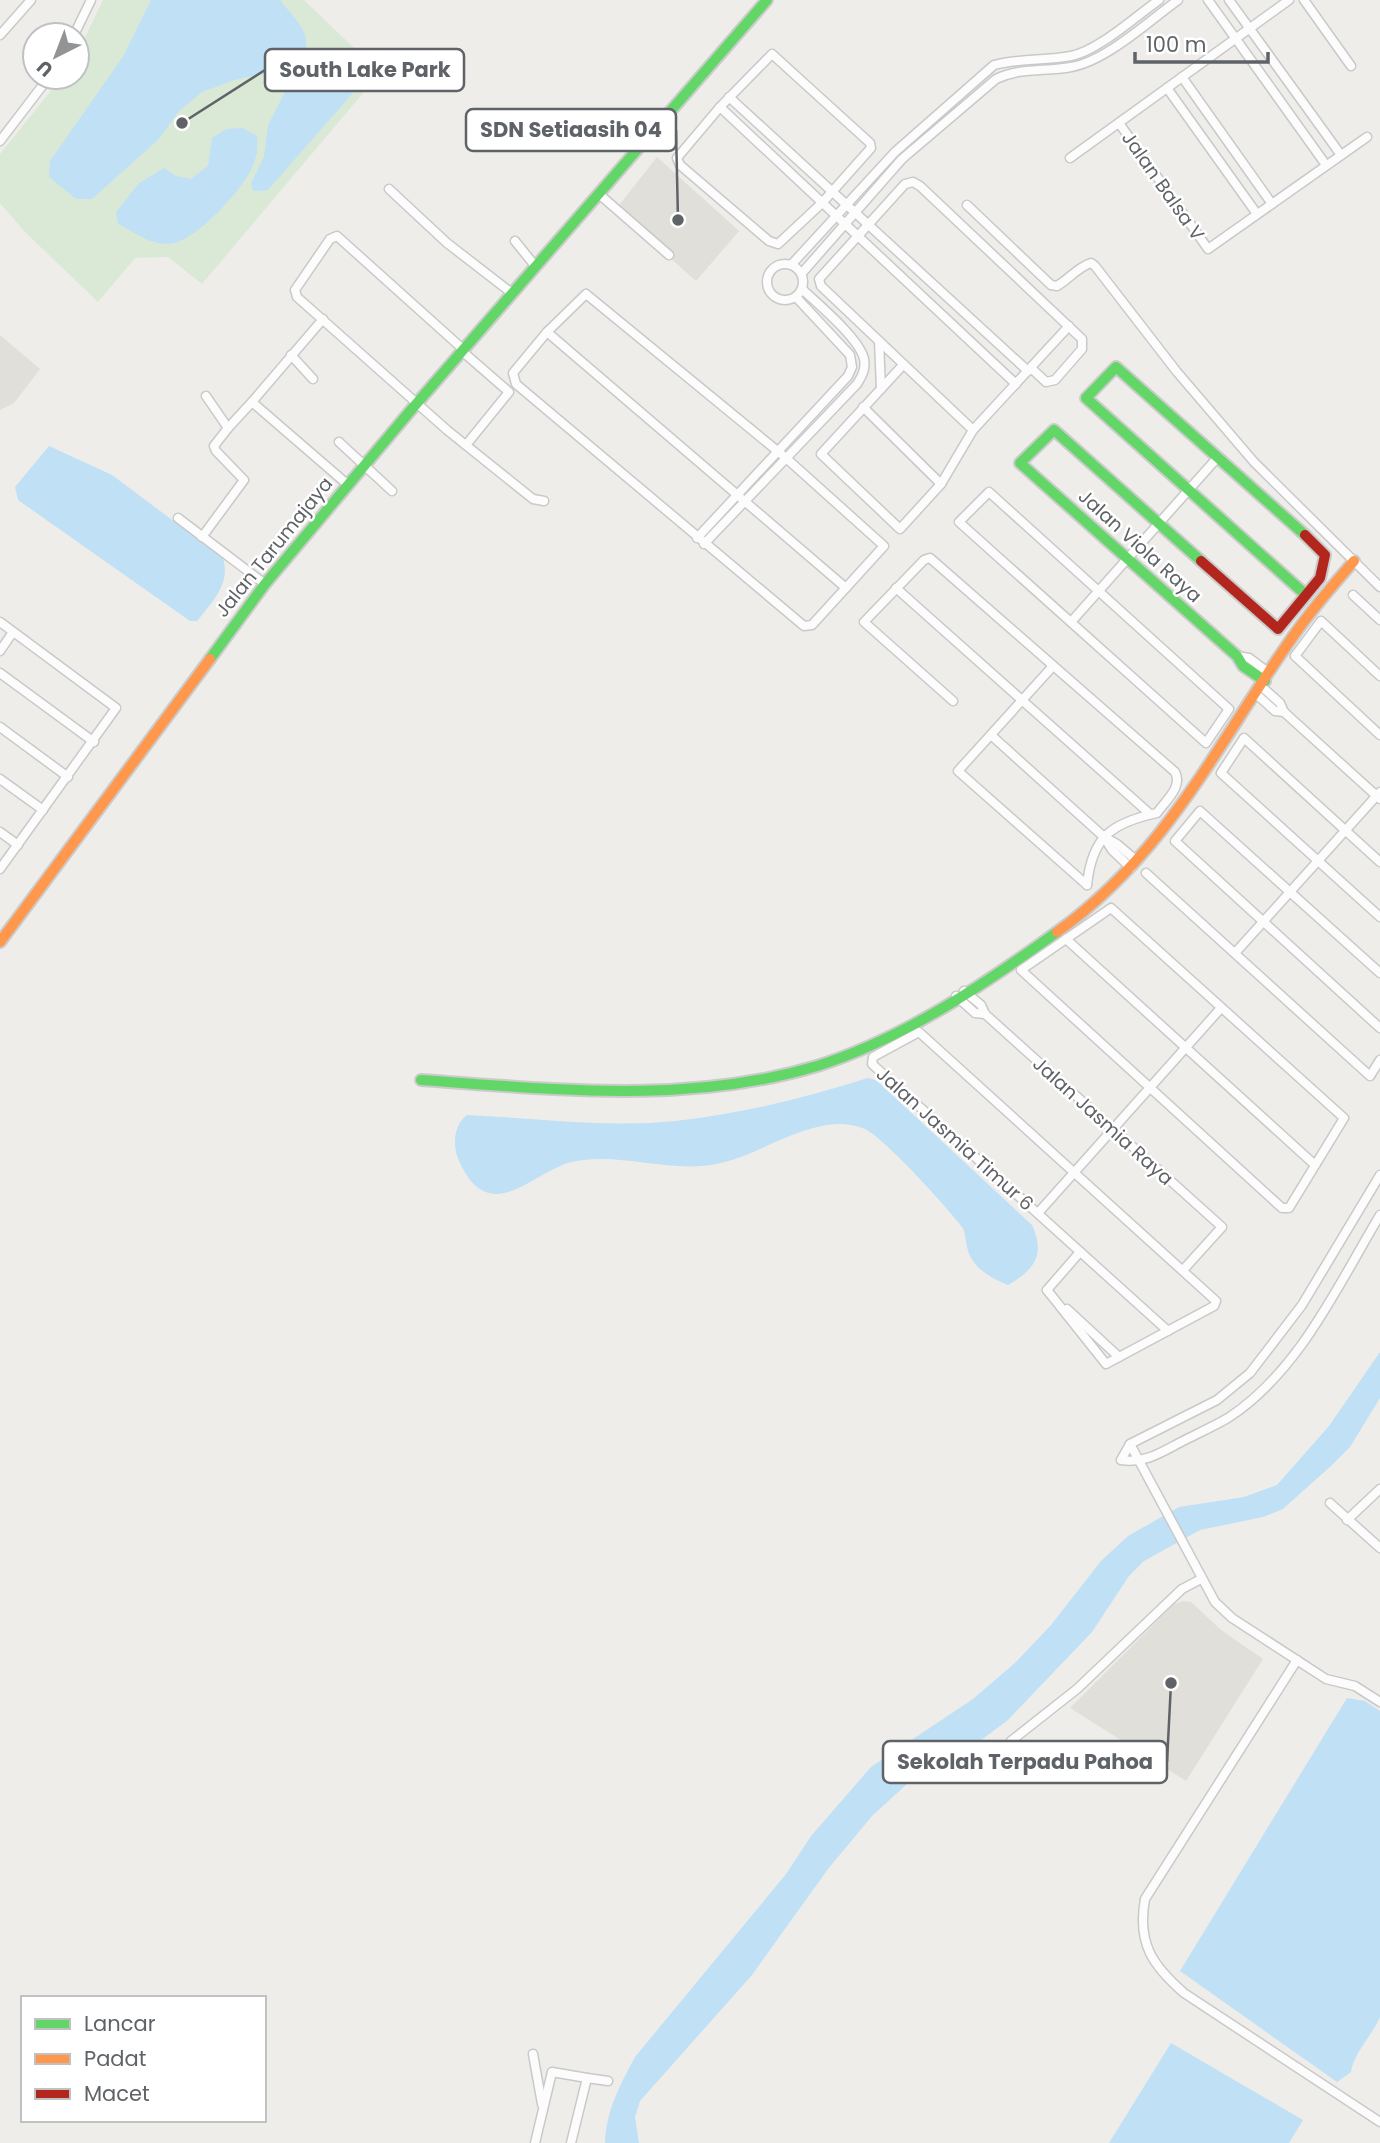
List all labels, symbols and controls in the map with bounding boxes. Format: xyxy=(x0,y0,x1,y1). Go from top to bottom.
north arrow xyxy=(21,21,91,91)
scale bar xyxy=(1135,21,1268,65)
text: 100 m xyxy=(1146,30,1206,59)
callout: South Lake Park xyxy=(265,49,464,91)
text: U xyxy=(31,54,59,83)
text: South Lake Park xyxy=(279,55,451,84)
callout: SDN Setiaasih 04 xyxy=(466,109,676,151)
text: SDN Setiaasih 04 xyxy=(480,115,662,144)
street label: Jalan Balsa V xyxy=(1115,126,1211,246)
street label: Jalan Tarumajaya xyxy=(209,471,339,623)
street label: Jalan Viola Raya xyxy=(1072,483,1208,609)
street label: Jalan Jasmia Raya xyxy=(1027,1051,1179,1191)
street label: Jalan Jasmia Timur 6 xyxy=(870,1061,1040,1217)
callout: Sekolah Terpadu Pahoa xyxy=(883,1741,1167,1783)
text: Sekolah Terpadu Pahoa xyxy=(897,1747,1153,1776)
legend xyxy=(21,1996,266,2122)
text: Lancar xyxy=(84,2009,156,2038)
text: Padat xyxy=(84,2044,146,2073)
text: Macet xyxy=(84,2079,150,2108)

